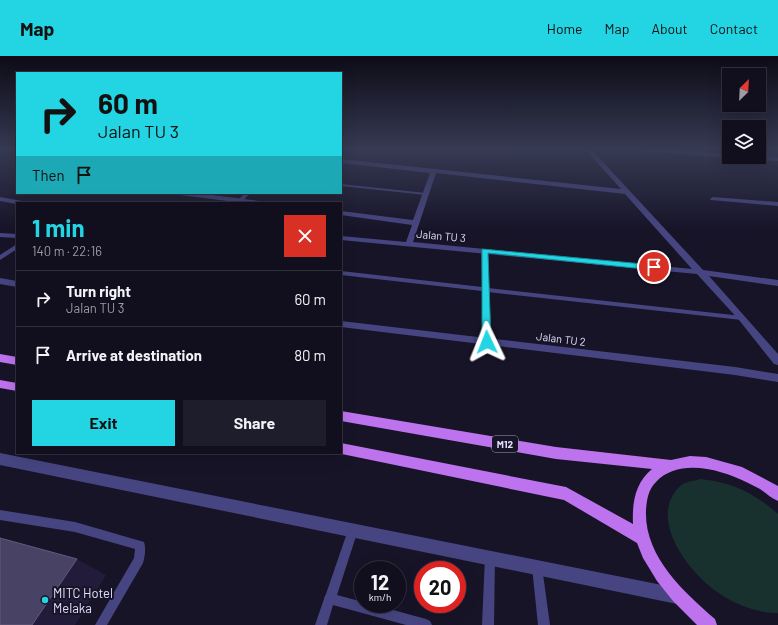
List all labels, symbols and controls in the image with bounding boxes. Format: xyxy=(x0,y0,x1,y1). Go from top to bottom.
text: Map xyxy=(20,17,54,40)
text: Home xyxy=(547,20,583,37)
text: Map xyxy=(605,20,629,37)
text: About xyxy=(651,20,688,37)
text: Contact xyxy=(710,20,758,37)
north arrow xyxy=(722,68,766,112)
map controls xyxy=(722,68,766,164)
text: 60 m xyxy=(98,86,158,120)
icon: right xyxy=(32,88,84,140)
text: Jalan TU 3 xyxy=(98,120,179,142)
button: layers xyxy=(722,120,766,164)
icon: arrive xyxy=(73,164,95,186)
text: Then xyxy=(32,166,65,184)
text: 1 min xyxy=(32,213,85,242)
button: close xyxy=(284,215,326,257)
street label: Jalan TU 3 xyxy=(416,227,466,244)
text: 140 m · 22:16 xyxy=(32,243,102,259)
pin xyxy=(637,250,671,284)
icon: arrive xyxy=(643,256,665,278)
text: Turn right xyxy=(66,282,131,300)
icon: right xyxy=(32,288,54,310)
text: 60 m xyxy=(294,290,326,308)
text: Jalan TU 3 xyxy=(66,300,125,316)
position arrow xyxy=(466,321,508,363)
street label: Jalan TU 2 xyxy=(536,329,587,348)
icon: arrive xyxy=(32,344,54,366)
text: Arrive at destination xyxy=(66,346,202,364)
text: 80 m xyxy=(294,346,326,364)
button: Exit xyxy=(32,400,175,446)
button: Share xyxy=(183,400,326,446)
road number: M12 xyxy=(492,436,518,452)
speed limit sign: 20 xyxy=(414,561,466,613)
text: 12 xyxy=(371,570,389,594)
place label: MITC Hotel Melaka xyxy=(53,585,113,616)
text: km/h xyxy=(369,591,391,603)
marker: MITC Hotel Melaka xyxy=(40,595,50,605)

